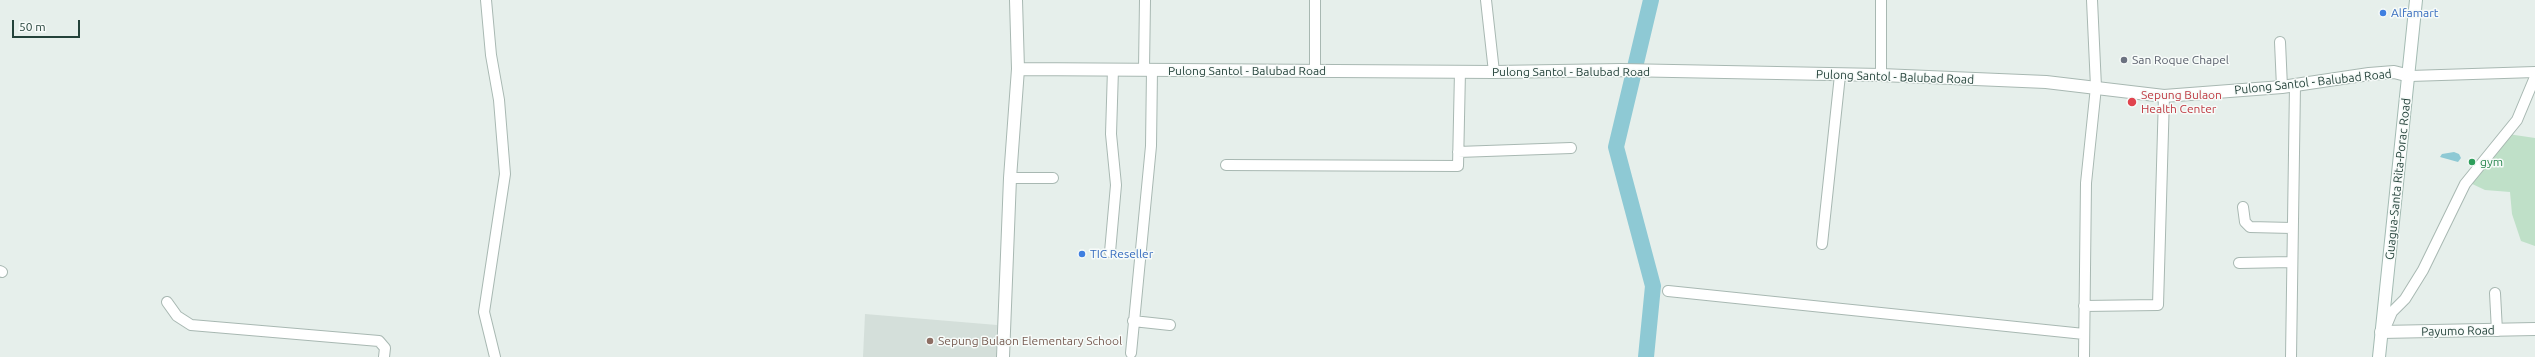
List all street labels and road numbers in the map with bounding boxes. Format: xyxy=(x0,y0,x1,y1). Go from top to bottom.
street label: Pulong Santol - Balubad Road xyxy=(1168,64,1326,78)
street label: Pulong Santol - Balubad Road xyxy=(1492,65,1650,79)
street label: Pulong Santol - Balubad Road xyxy=(1816,67,1974,87)
street label: Pulong Santol - Balubad Road xyxy=(2234,67,2392,97)
street label: Guagua-Santa Rita-Porac Road xyxy=(2382,97,2414,261)
street label: Payumo Road xyxy=(2421,323,2495,339)

